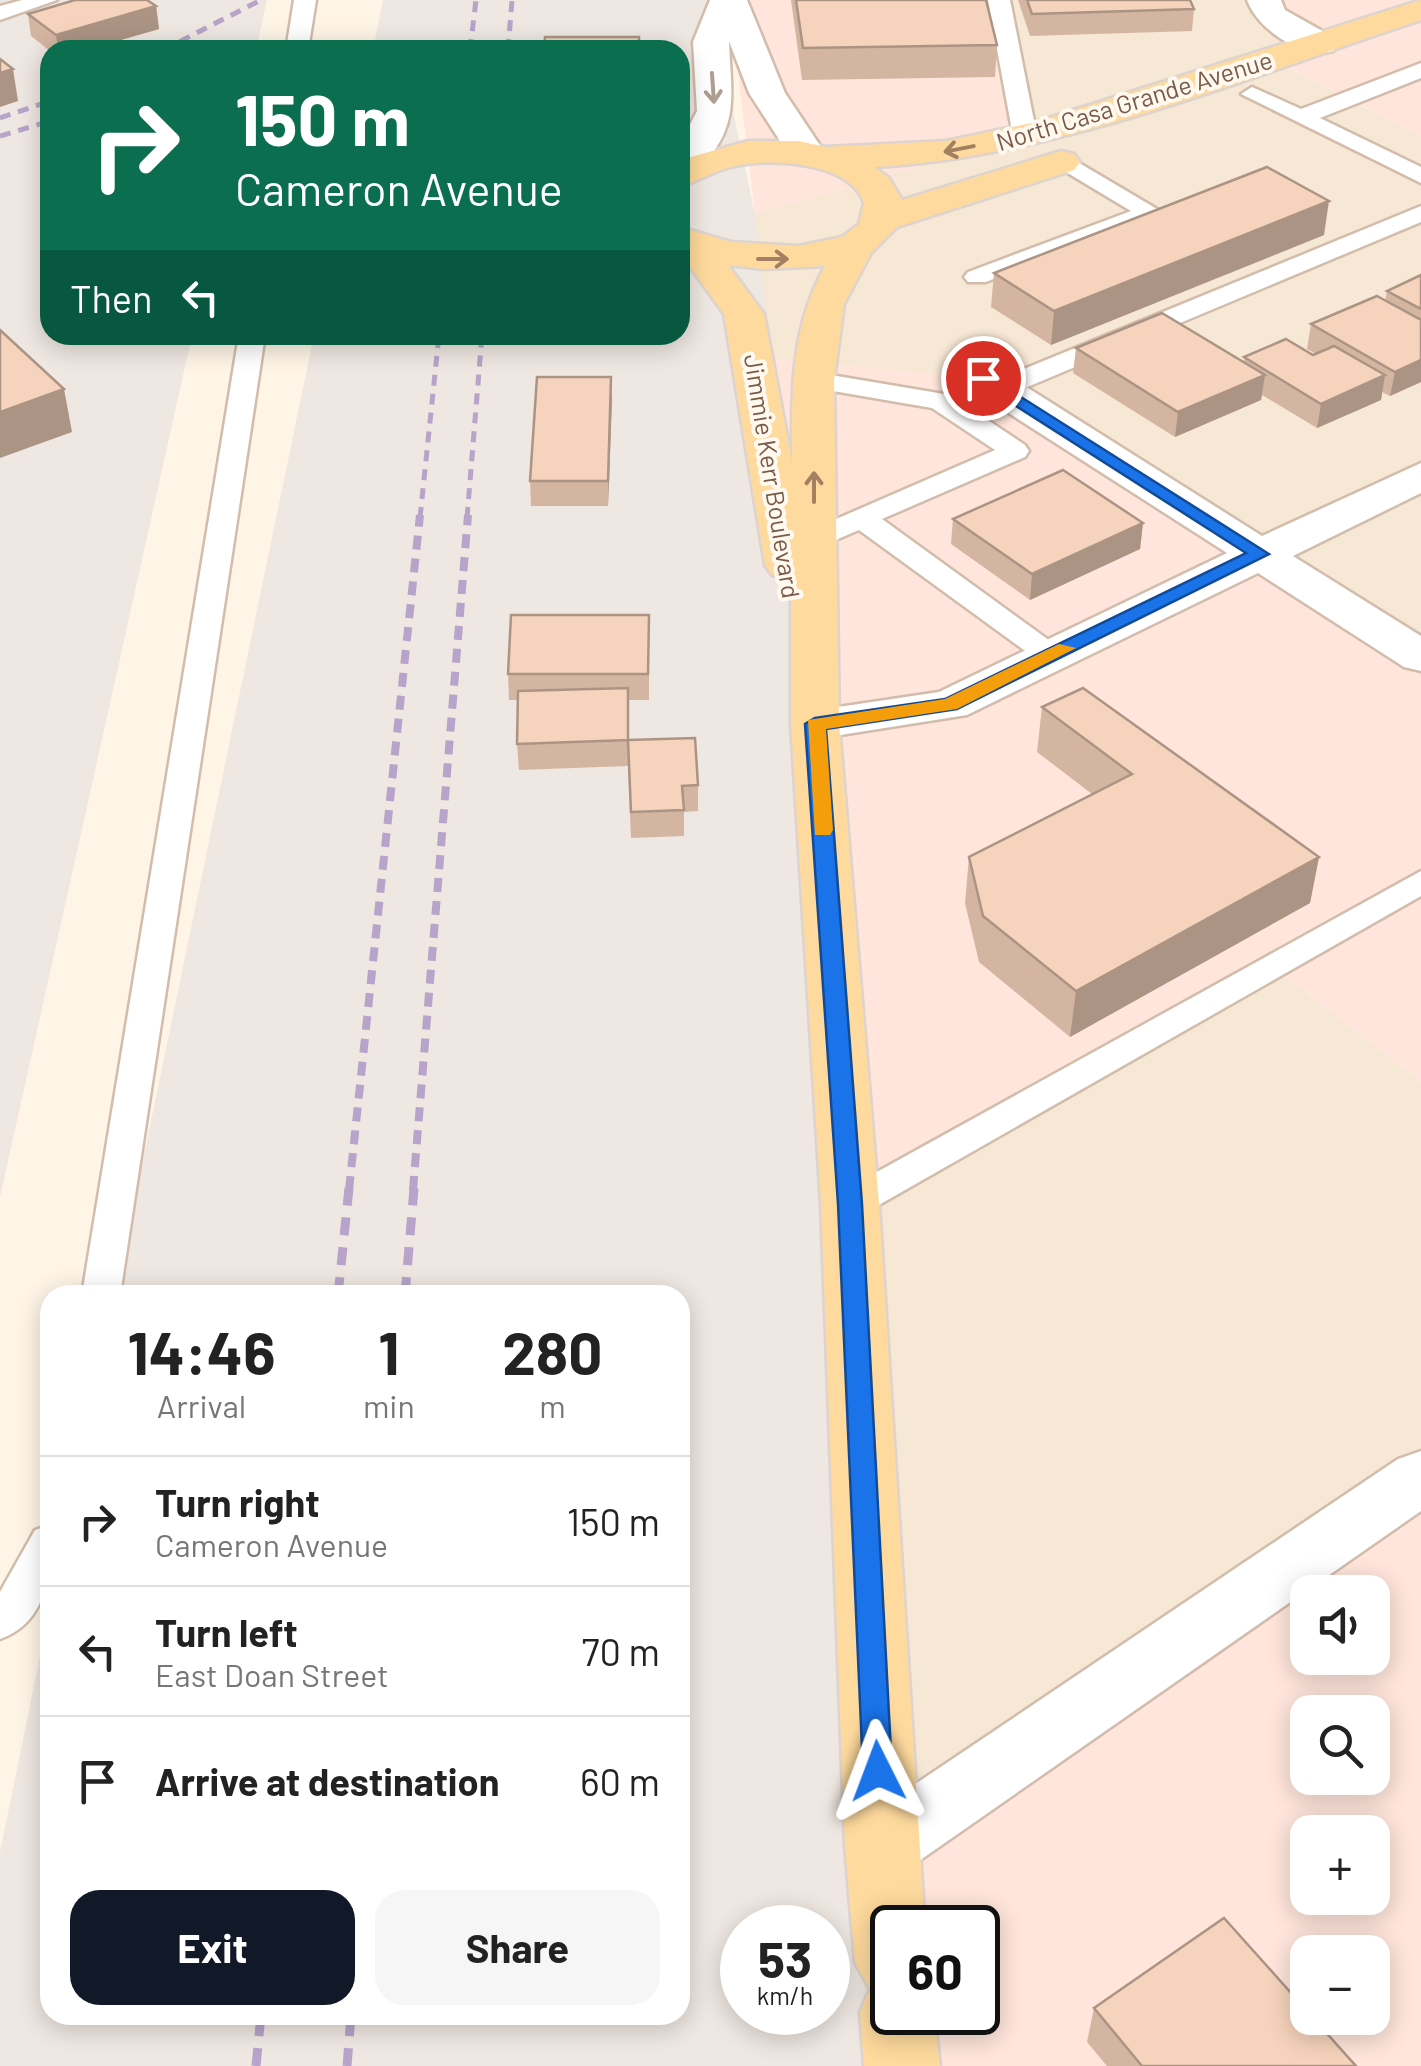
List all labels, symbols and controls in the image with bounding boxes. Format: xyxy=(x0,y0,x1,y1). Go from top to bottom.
street label: North Casa Grande Avenue xyxy=(992,44,1276,156)
one-way arrow xyxy=(704,72,723,104)
text: 150 m xyxy=(235,76,410,160)
icon: right xyxy=(70,80,200,210)
one-way arrow xyxy=(944,141,976,160)
text: Cameron Avenue xyxy=(235,161,563,215)
one-way arrow xyxy=(756,250,788,268)
icon: left xyxy=(173,270,228,325)
text: Then xyxy=(70,275,153,321)
pin xyxy=(941,336,1026,421)
icon: arrive xyxy=(956,351,1011,406)
street label: Jimmie Kerr Boulevard xyxy=(739,352,807,600)
one-way arrow xyxy=(804,471,824,504)
text: 14:46 xyxy=(127,1315,275,1387)
text: 1 xyxy=(378,1315,399,1387)
text: 280 xyxy=(502,1315,603,1387)
text: Arrival xyxy=(157,1386,246,1424)
text: min xyxy=(363,1386,415,1424)
text: m xyxy=(539,1386,566,1424)
text: Turn right xyxy=(155,1479,320,1525)
icon: right xyxy=(70,1494,125,1549)
text: 150 m xyxy=(567,1498,660,1544)
text: Cameron Avenue xyxy=(155,1525,388,1563)
map controls xyxy=(1290,1575,1390,2035)
button: sound xyxy=(1290,1575,1390,1675)
text: Turn left xyxy=(155,1609,298,1655)
icon: left xyxy=(70,1624,125,1679)
text: 70 m xyxy=(582,1628,660,1674)
text: East Doan Street xyxy=(155,1655,389,1693)
button: search xyxy=(1290,1695,1390,1795)
position arrow xyxy=(826,1719,930,1823)
icon: arrive xyxy=(70,1754,125,1809)
text: Arrive at destination xyxy=(155,1758,500,1804)
text: 60 m xyxy=(580,1758,660,1804)
button: + xyxy=(1290,1815,1390,1915)
button: Exit xyxy=(70,1890,355,2005)
button: Share xyxy=(375,1890,660,2005)
speed limit sign: 60 xyxy=(870,1905,1000,2035)
text: 53 xyxy=(758,1928,812,1988)
button: − xyxy=(1290,1935,1390,2035)
text: km/h xyxy=(757,1980,813,2010)

